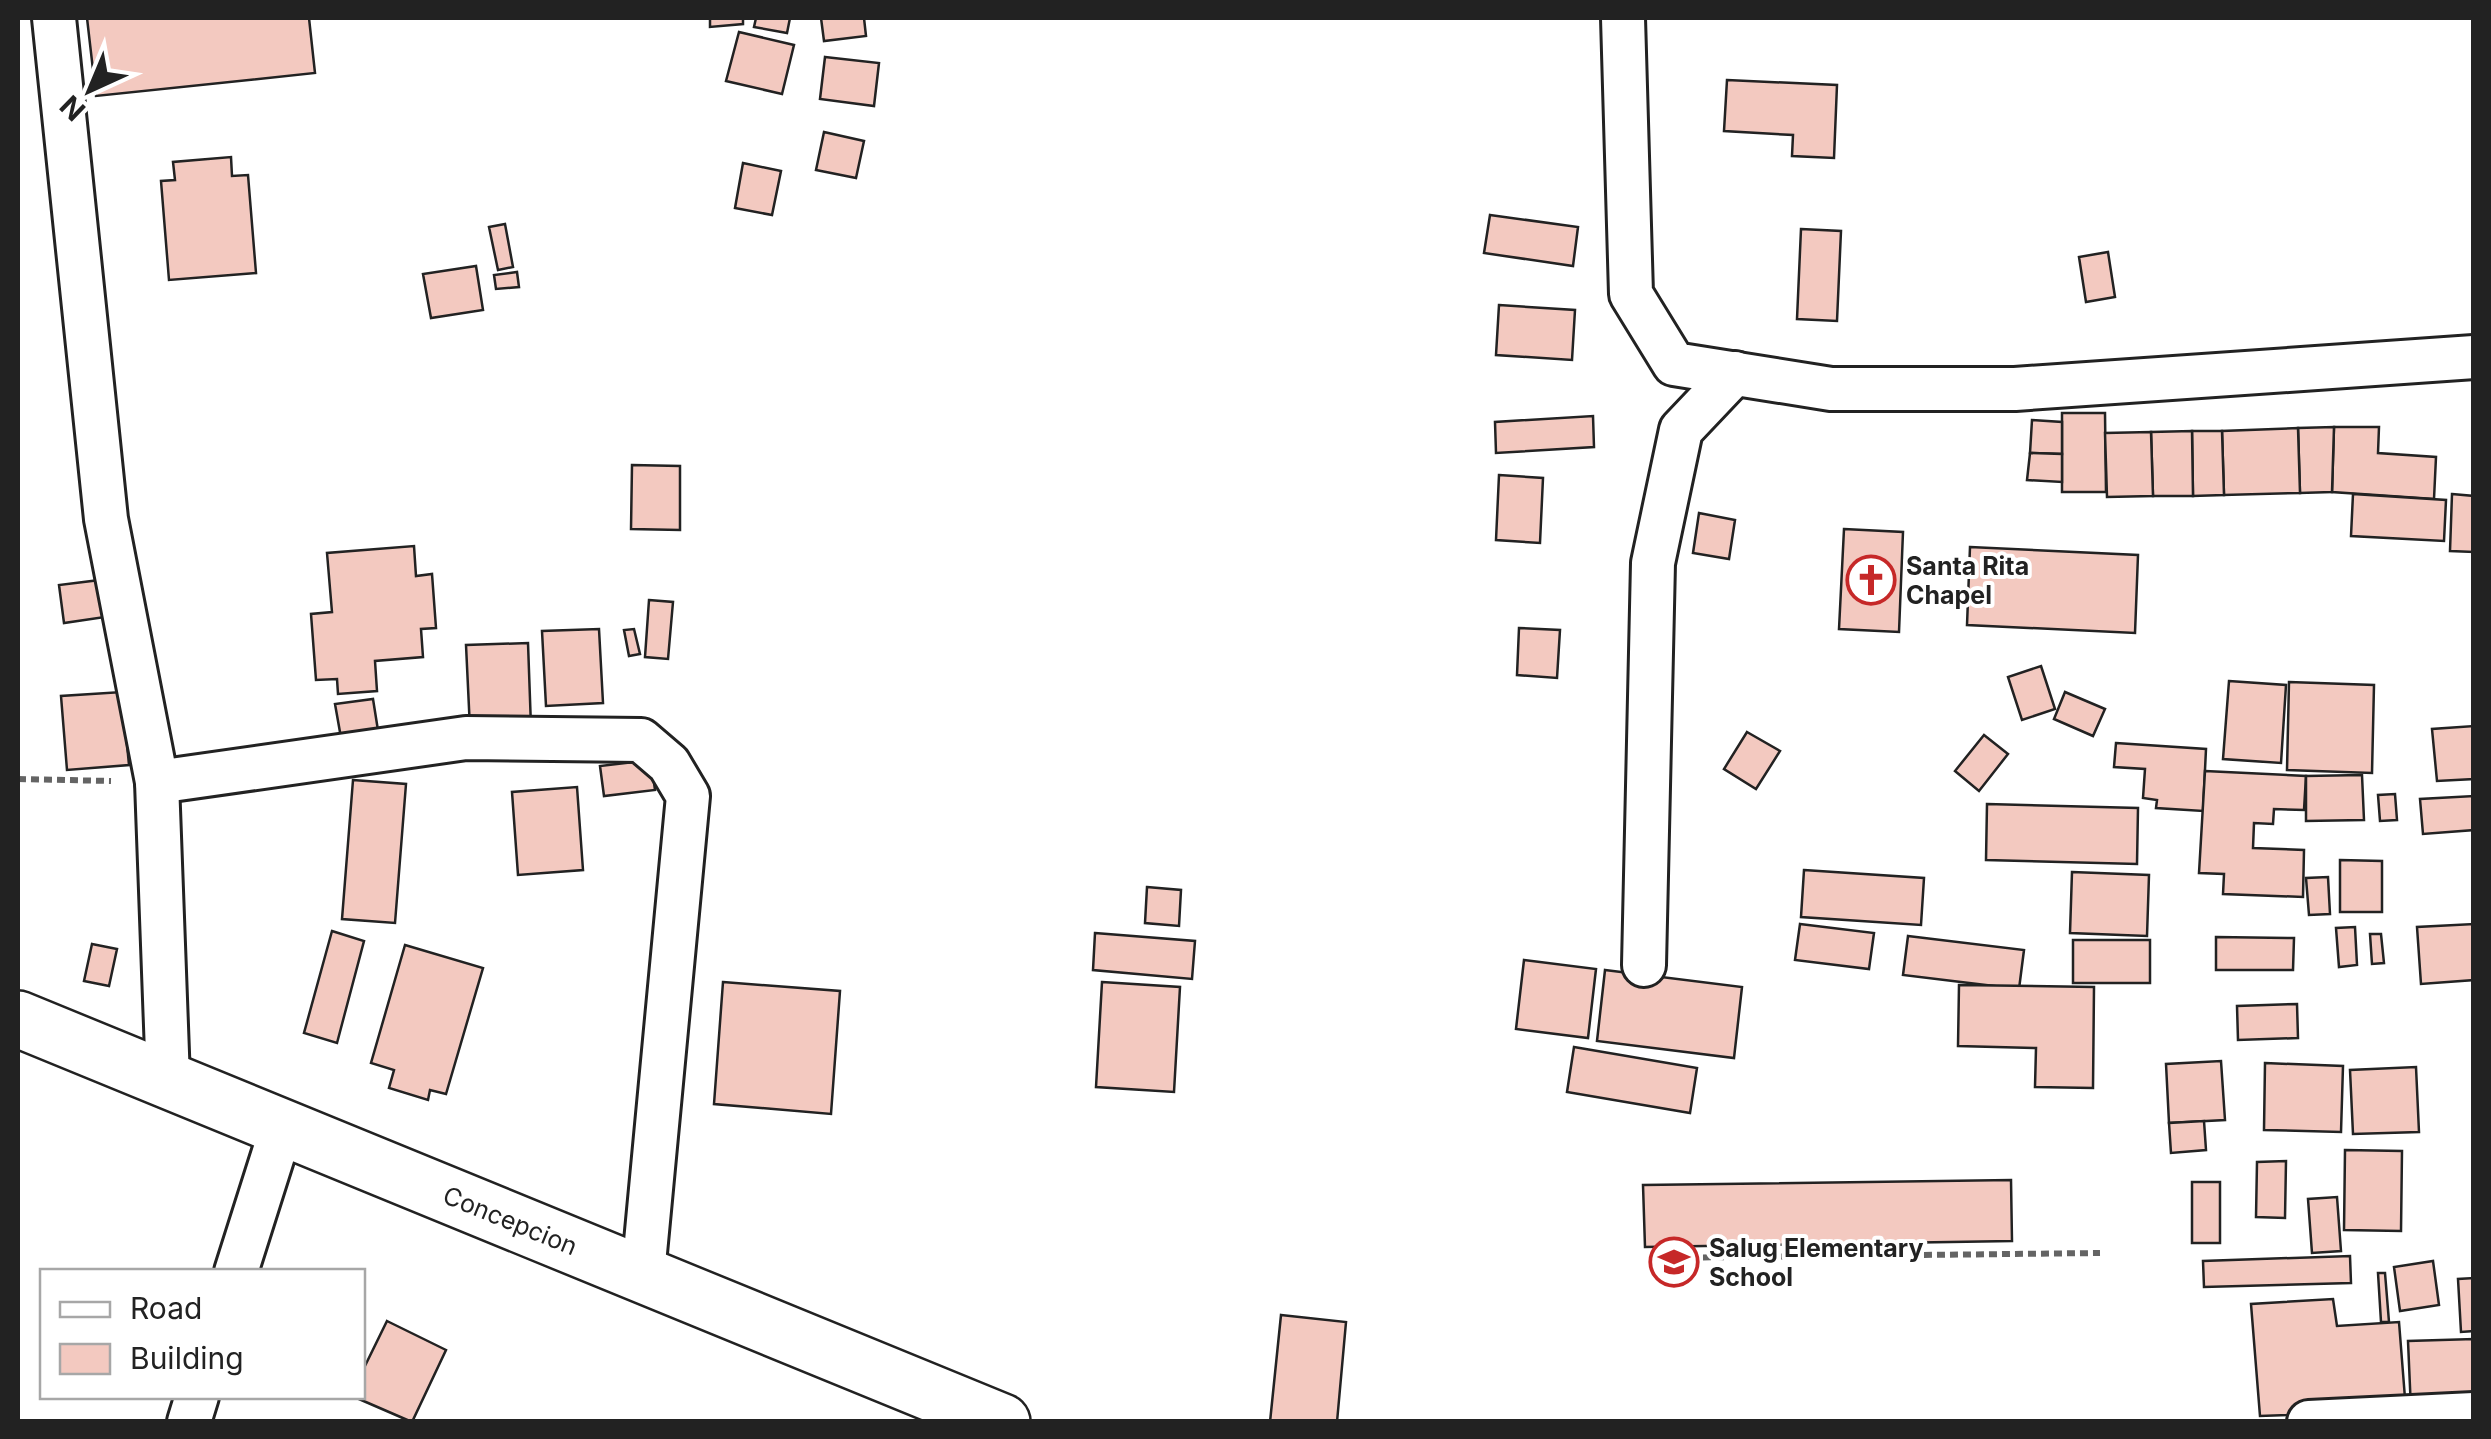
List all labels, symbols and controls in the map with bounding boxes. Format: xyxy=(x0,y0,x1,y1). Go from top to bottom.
north arrow xyxy=(40,40,140,140)
text: N xyxy=(53,88,92,128)
place label: Santa Rita Chapel xyxy=(1906,551,2029,610)
church icon: Santa Rita Chapel xyxy=(1845,554,1897,606)
street label: Concepcion xyxy=(439,1180,582,1261)
place label: Salug Elementary School xyxy=(1709,1233,1923,1292)
school or university icon: Salug Elementary School xyxy=(1648,1236,1700,1288)
legend xyxy=(40,1269,365,1399)
text: Road xyxy=(130,1290,202,1326)
text: Building xyxy=(130,1340,244,1376)

